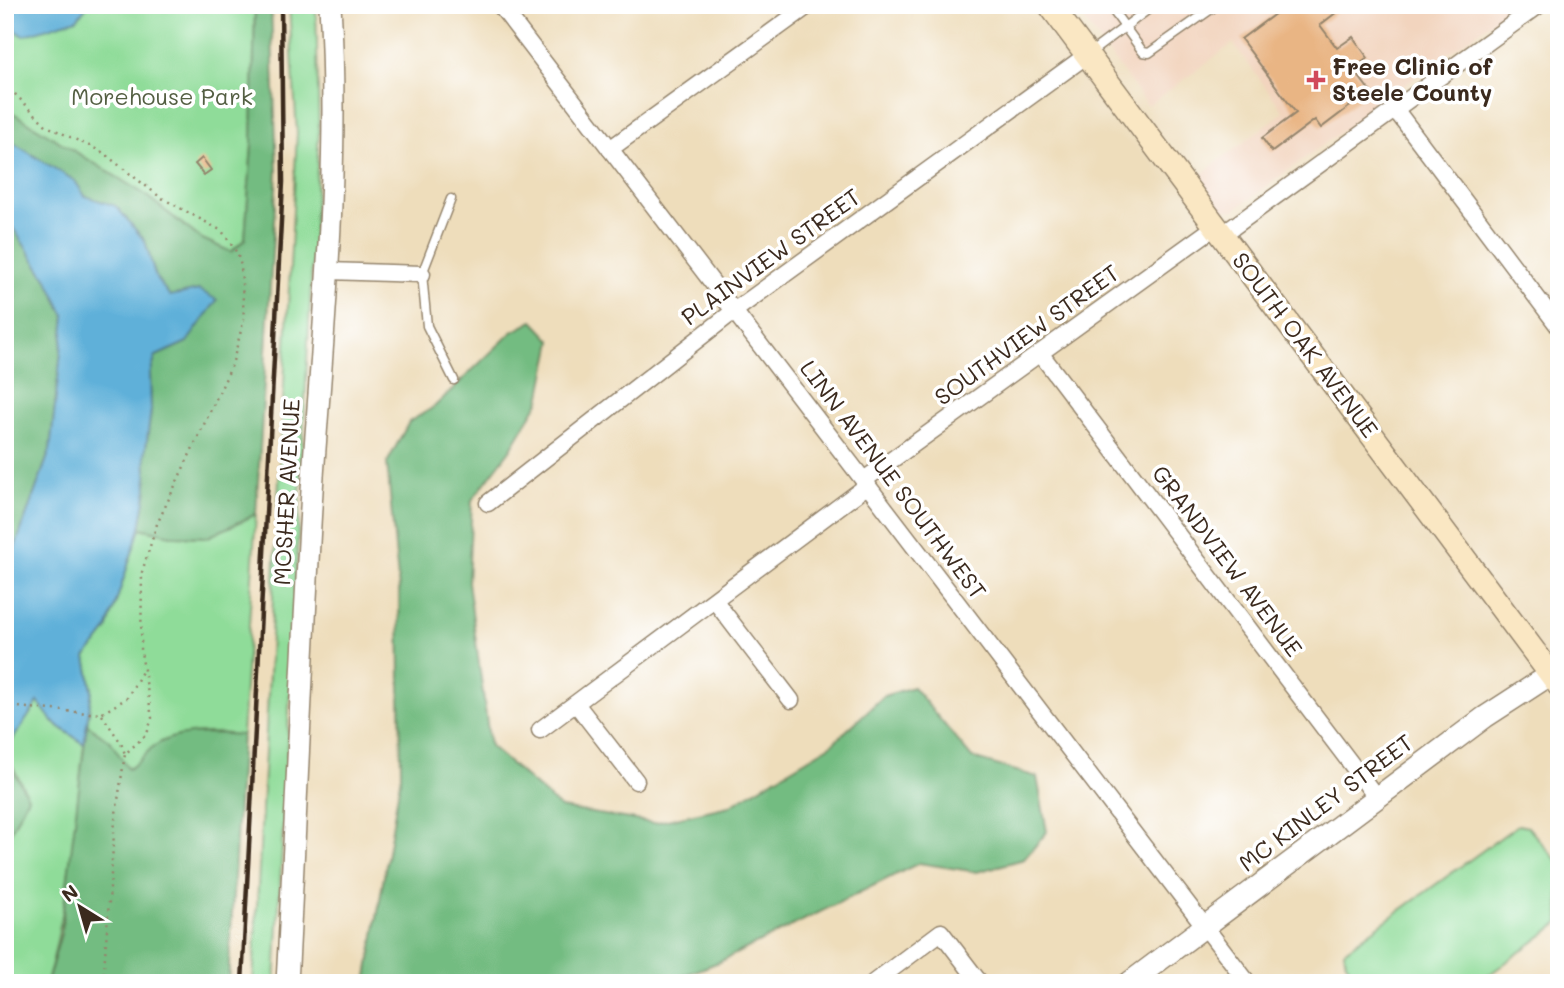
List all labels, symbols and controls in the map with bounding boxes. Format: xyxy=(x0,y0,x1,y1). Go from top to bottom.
place label: Free Clinic of Steele County xyxy=(1332,51,1493,107)
marker: Free Clinic of Steele County xyxy=(1306,70,1326,90)
park label: Morehouse Park xyxy=(71,81,253,111)
street label: PLAINVIEW STREET xyxy=(675,181,866,331)
street label: SOUTH OAK AVENUE xyxy=(1226,246,1385,443)
street label: SOUTHVIEW STREET xyxy=(928,257,1125,411)
street label: LINN AVENUE SOUTHWEST xyxy=(794,354,994,605)
street label: MOSHER AVENUE xyxy=(266,398,306,586)
street label: GRANDVIEW AVENUE xyxy=(1146,459,1310,662)
street label: MC KINLEY STREET xyxy=(1232,727,1418,878)
north arrow xyxy=(46,872,116,942)
text: N xyxy=(56,879,83,907)

